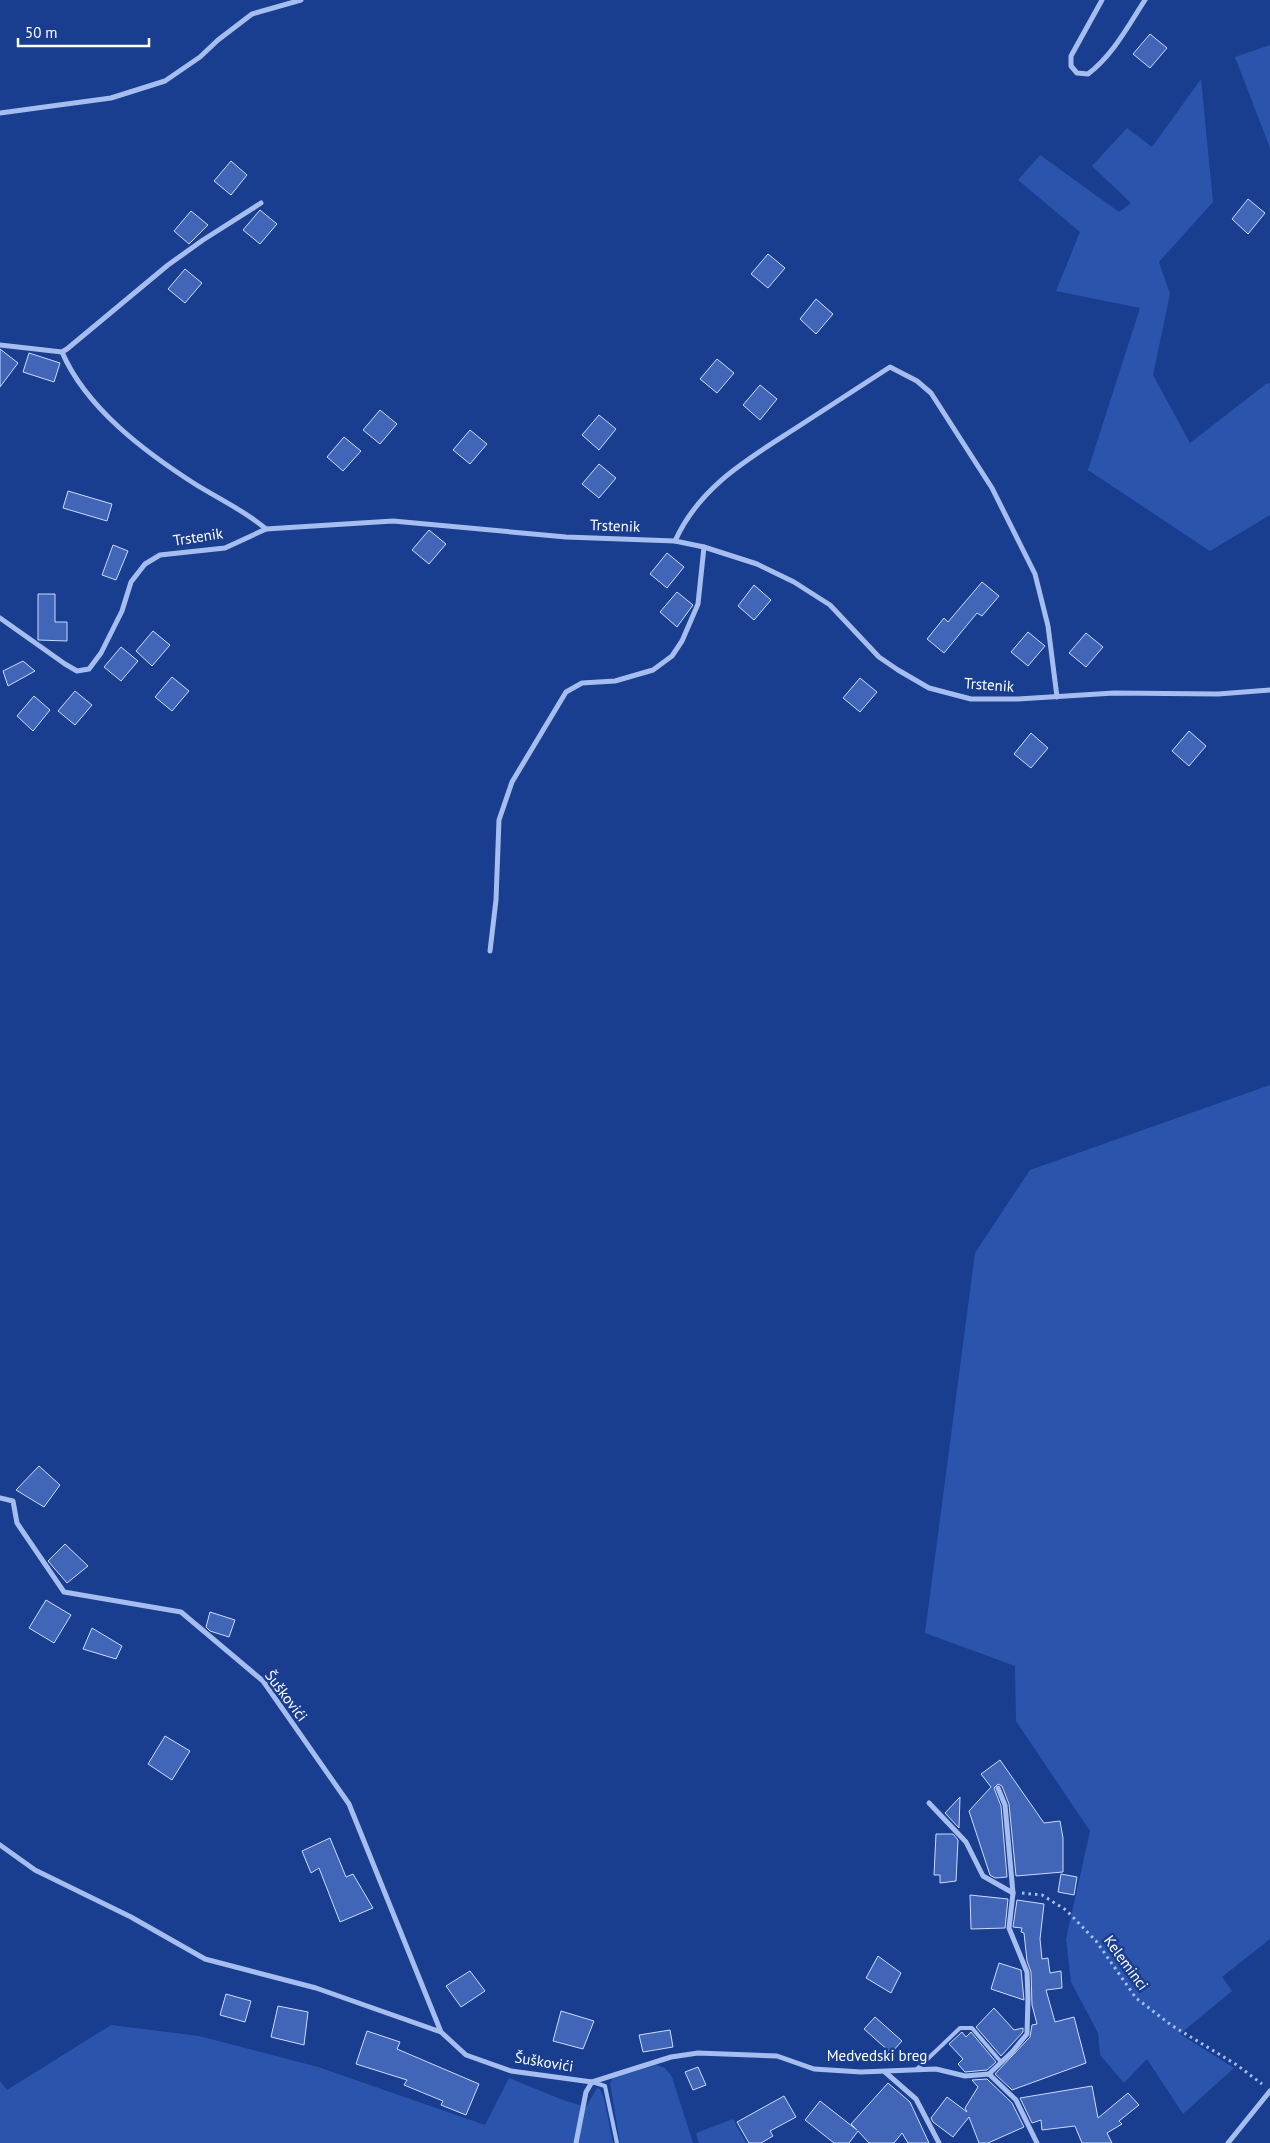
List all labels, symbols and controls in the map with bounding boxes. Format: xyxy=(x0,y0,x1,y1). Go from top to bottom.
scale bar xyxy=(18,15,149,47)
text: 50 m xyxy=(25,23,58,42)
street label: Trstenik xyxy=(590,515,641,536)
street label: Trstenik xyxy=(172,523,225,550)
street label: Trstenik xyxy=(963,673,1016,696)
street label: Šuškovići xyxy=(261,1666,312,1725)
street label: Keleminci xyxy=(1100,1932,1153,1994)
street label: Medvedski breg xyxy=(827,2046,927,2065)
street label: Šuškovići xyxy=(513,2047,575,2076)

